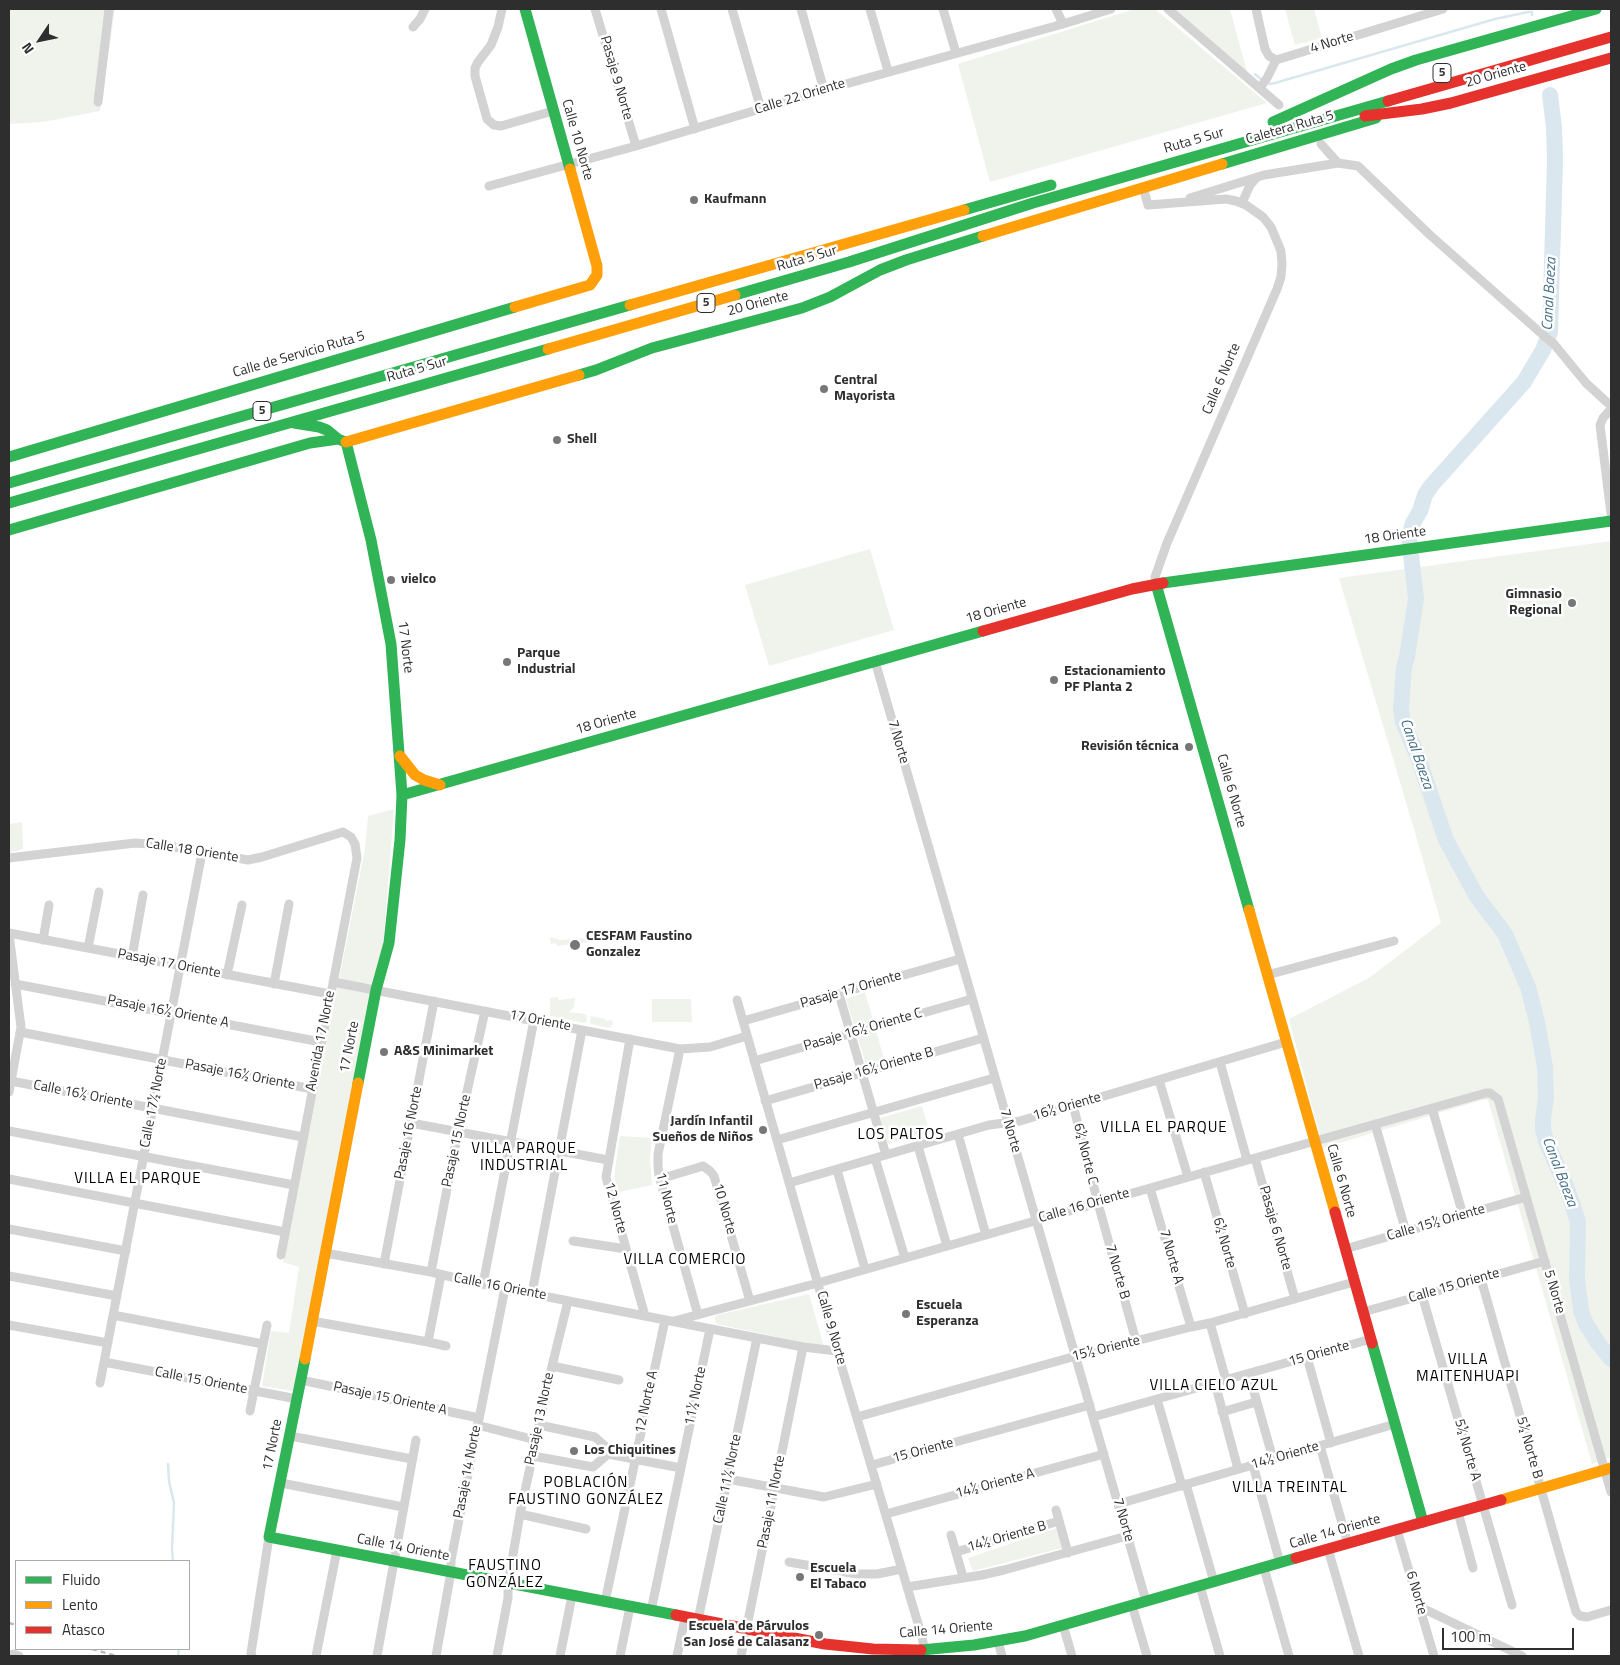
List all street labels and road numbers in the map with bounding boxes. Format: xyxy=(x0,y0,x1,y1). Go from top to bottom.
street label: 4 Norte xyxy=(1308,28,1356,58)
street label: Pasaje 9 Norte xyxy=(596,34,636,122)
street label: 20 Oriente xyxy=(1464,58,1528,92)
road number: 5 xyxy=(1433,64,1451,82)
street label: Calle 22 Oriente xyxy=(753,75,847,119)
street label: Calle 10 Norte xyxy=(557,97,597,183)
street label: Caletera Ruta 5 xyxy=(1244,107,1336,149)
street label: Ruta 5 Sur xyxy=(1162,124,1226,158)
street label: Ruta 5 Sur xyxy=(775,242,839,276)
street label: 20 Oriente xyxy=(726,288,790,320)
road number: 5 xyxy=(697,294,715,312)
street label: Calle de Servicio Ruta 5 xyxy=(231,328,367,382)
street label: Calle 6 Norte xyxy=(1199,341,1245,417)
street label: Ruta 5 Sur xyxy=(385,353,449,387)
road number: 5 xyxy=(253,402,271,421)
street label: 18 Oriente xyxy=(1363,523,1427,549)
street label: 18 Oriente xyxy=(964,594,1028,628)
street label: 17 Norte xyxy=(393,620,417,674)
street label: 18 Oriente xyxy=(574,705,638,739)
street label: 7 Norte xyxy=(884,718,912,766)
street label: Calle 6 Norte xyxy=(1212,752,1250,830)
street label: Calle 18 Oriente xyxy=(144,835,240,867)
street label: Pasaje 17 Oriente xyxy=(116,946,222,982)
street label: Pasaje 17 Oriente xyxy=(798,968,904,1012)
street label: Avenida 17 Norte xyxy=(303,989,339,1093)
street label: Pasaje 16½ Oriente A xyxy=(106,992,230,1032)
street label: Pasaje 16½ Oriente C xyxy=(802,1005,924,1055)
street label: 17 Oriente xyxy=(508,1007,572,1035)
street label: 17 Norte xyxy=(337,1020,363,1074)
street label: Pasaje 16½ Oriente B xyxy=(812,1044,936,1094)
street label: Pasaje 16½ Oriente xyxy=(184,1056,296,1094)
street label: Calle 17½ Norte xyxy=(137,1057,171,1149)
street label: Calle 16½ Oriente xyxy=(32,1077,134,1113)
street label: Pasaje 16 Norte xyxy=(392,1085,426,1181)
street label: 16½ Oriente xyxy=(1031,1089,1103,1125)
street label: Pasaje 15 Norte xyxy=(439,1093,475,1189)
street label: 7 Norte xyxy=(996,1107,1024,1155)
street label: 6½ Norte C xyxy=(1069,1122,1101,1186)
street label: Calle 6 Norte xyxy=(1322,1142,1360,1220)
street label: 11 Norte xyxy=(652,1171,680,1225)
street label: 12 Norte xyxy=(600,1181,630,1235)
street label: 10 Norte xyxy=(709,1182,739,1236)
street label: Pasaje 6 Norte xyxy=(1255,1184,1295,1272)
street label: Calle 16 Oriente xyxy=(1037,1185,1131,1227)
street label: Calle 15½ Oriente xyxy=(1385,1201,1487,1245)
street label: 6½ Norte xyxy=(1209,1216,1239,1270)
street label: 7 Norte A xyxy=(1155,1228,1187,1286)
street label: 7 Norte B xyxy=(1101,1243,1133,1301)
street label: Calle 15 Oriente xyxy=(1407,1265,1501,1307)
street label: 5 Norte xyxy=(1540,1268,1568,1316)
street label: Calle 16 Oriente xyxy=(452,1270,548,1304)
street label: Calle 9 Norte xyxy=(812,1289,850,1367)
street label: 15½ Oriente xyxy=(1070,1332,1142,1366)
street label: 15 Oriente xyxy=(1287,1337,1351,1371)
street label: Calle 15 Oriente xyxy=(153,1364,249,1398)
street label: 11½ Norte xyxy=(682,1365,710,1427)
street label: 12 Norte A xyxy=(632,1369,662,1435)
street label: Pasaje 13 Norte xyxy=(522,1371,558,1467)
street label: Pasaje 15 Oriente A xyxy=(332,1379,448,1419)
street label: 5½ Norte B xyxy=(1512,1415,1546,1481)
street label: 5½ Norte A xyxy=(1450,1417,1484,1483)
street label: 17 Norte xyxy=(260,1418,286,1472)
street label: Pasaje 14 Norte xyxy=(451,1424,485,1520)
street label: Calle 11½ Norte xyxy=(710,1433,746,1525)
street label: 15 Oriente xyxy=(891,1435,955,1467)
street label: 14½ Oriente xyxy=(1249,1438,1321,1474)
street label: Pasaje 11 Norte xyxy=(755,1454,789,1550)
street label: 14½ Oriente A xyxy=(954,1465,1036,1503)
street label: 7 Norte xyxy=(1109,1496,1137,1544)
street label: Calle 14 Oriente xyxy=(1288,1511,1382,1553)
street label: 14½ Oriente B xyxy=(965,1518,1049,1556)
street label: Calle 14 Oriente xyxy=(355,1531,451,1565)
street label: 6 Norte xyxy=(1402,1569,1430,1617)
street label: Calle 14 Oriente xyxy=(899,1618,993,1642)

